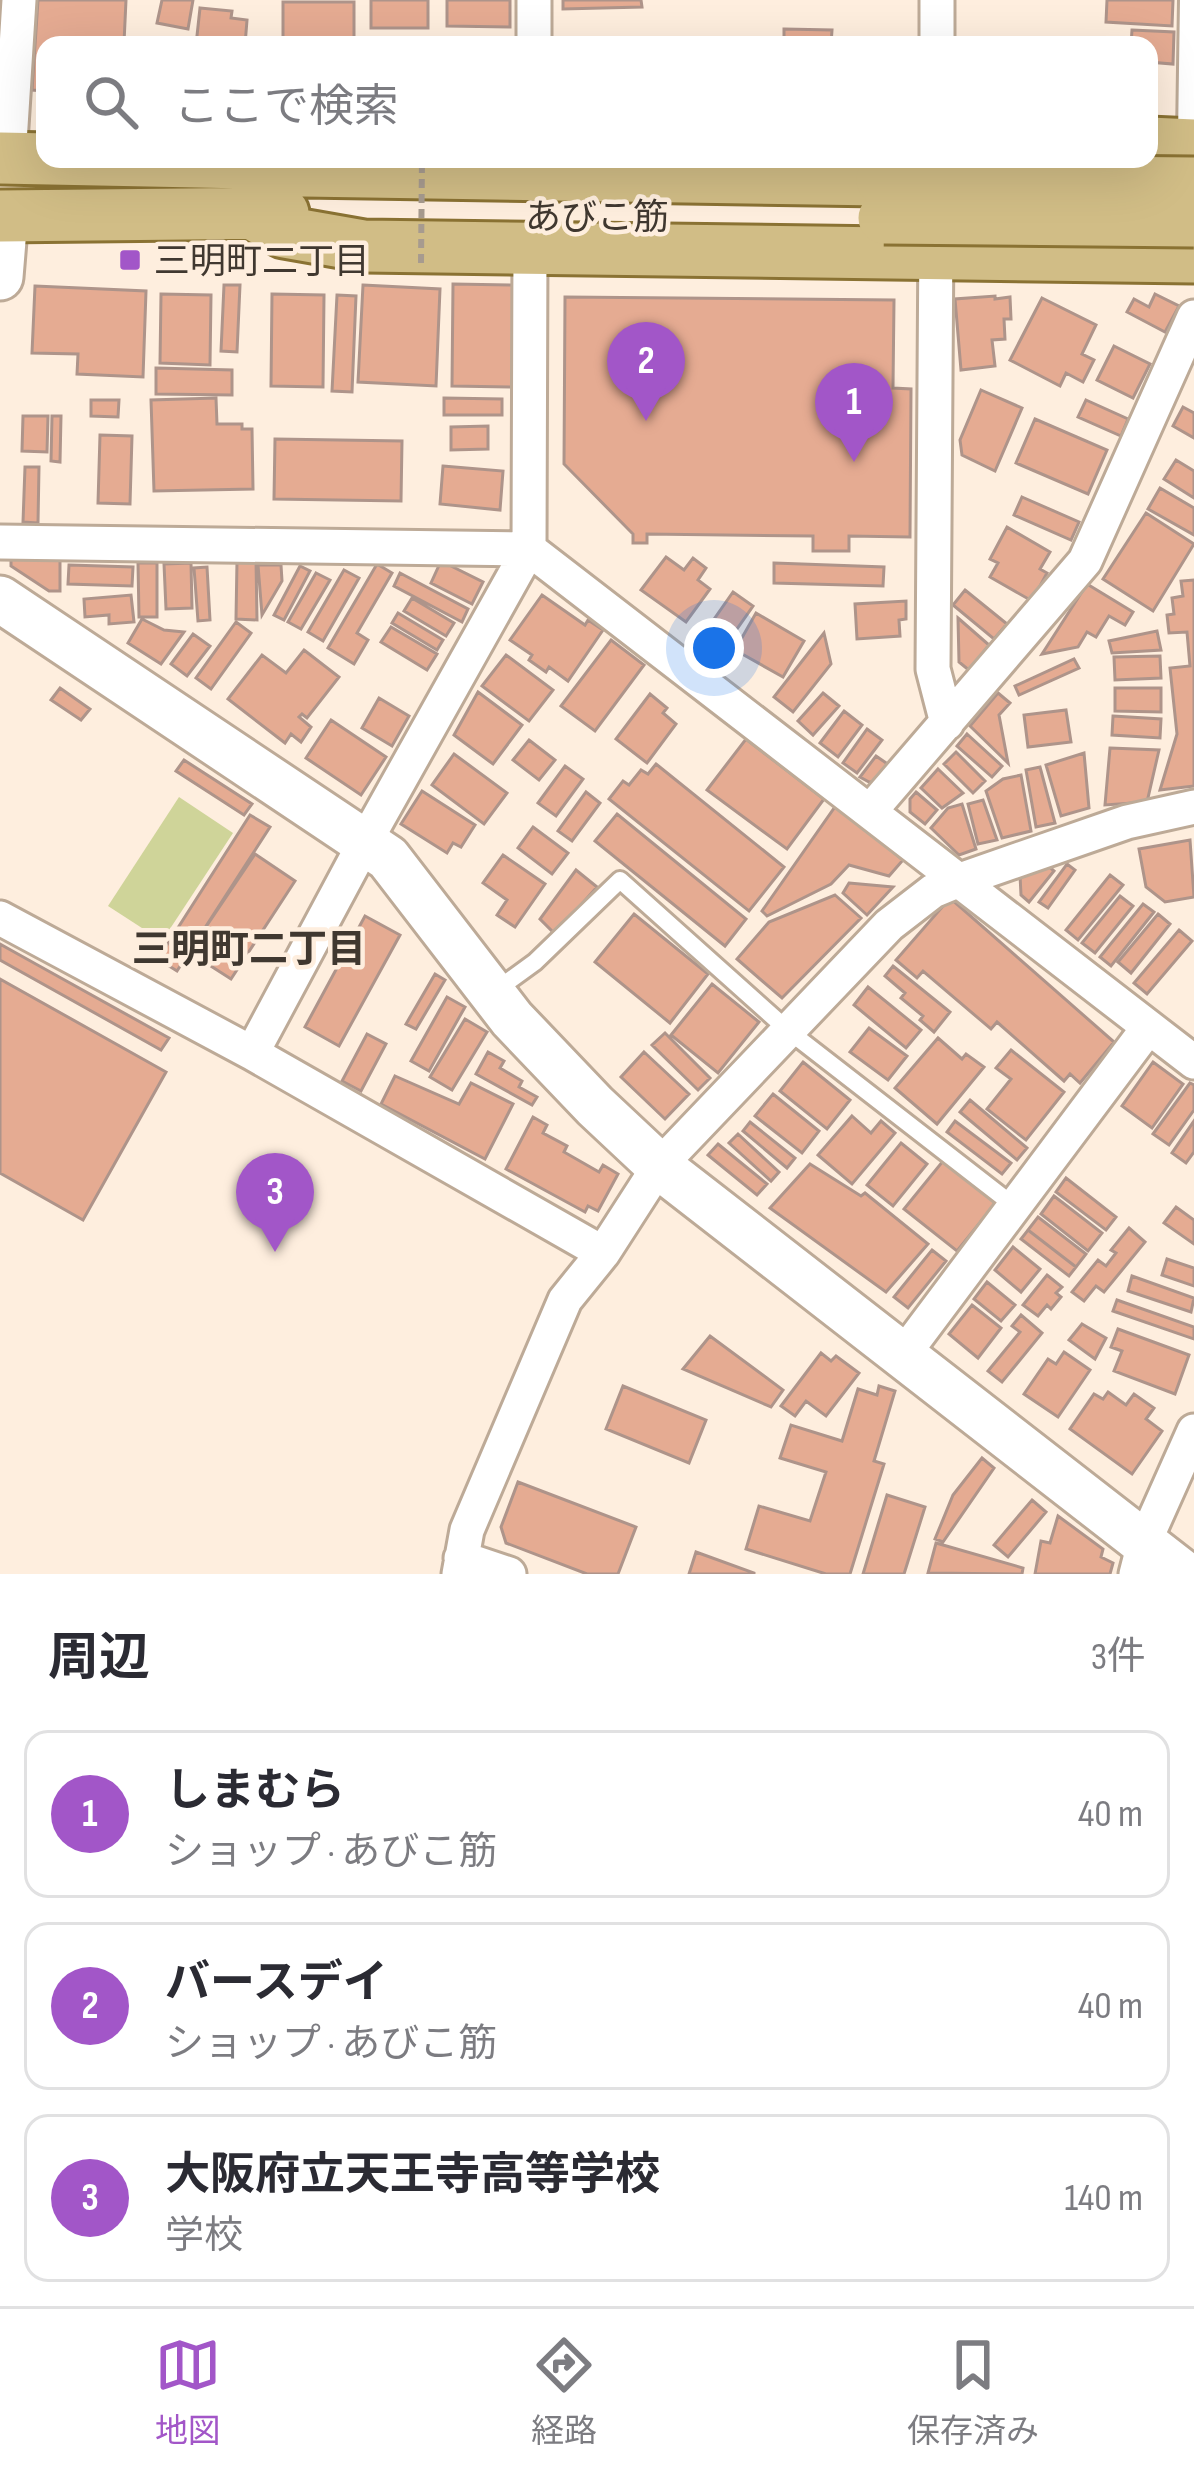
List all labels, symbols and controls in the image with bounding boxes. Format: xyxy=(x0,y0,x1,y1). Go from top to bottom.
search box xyxy=(36,36,1158,168)
icon: search xyxy=(78,69,144,135)
text: ここで検索 xyxy=(174,80,399,135)
street label: あびこ筋 xyxy=(525,197,669,240)
place label: 三明町二丁目 xyxy=(154,241,370,284)
marker: 三明町二丁目 xyxy=(117,247,143,273)
pin: 2 xyxy=(607,322,685,421)
pin: 1 xyxy=(815,363,893,462)
your location xyxy=(684,618,744,678)
district label: 三明町二丁目 xyxy=(132,927,366,974)
pin: 3 xyxy=(236,1153,314,1252)
text: 周辺 xyxy=(48,1628,150,1689)
text: 3件 xyxy=(1091,1634,1146,1681)
text: しまむら xyxy=(165,1764,345,1819)
text: 1 xyxy=(82,1791,98,1838)
text: 40 m xyxy=(1078,1791,1143,1838)
text: ショップ · あびこ筋 xyxy=(165,1829,497,1876)
text: バースデイ xyxy=(165,1956,388,2011)
text: 2 xyxy=(81,1983,99,2030)
text: 40 m xyxy=(1078,1983,1143,2030)
text: ショップ · あびこ筋 xyxy=(165,2021,497,2068)
text: 大阪府立天王寺高等学校 xyxy=(165,2148,660,2203)
text: 3 xyxy=(81,2175,99,2222)
text: 140 m xyxy=(1064,2175,1143,2222)
text: 学校 xyxy=(165,2213,243,2260)
tab: 地図 xyxy=(155,2332,221,2452)
tab: 経路 xyxy=(531,2332,597,2452)
tab: 保存済み xyxy=(907,2332,1039,2452)

